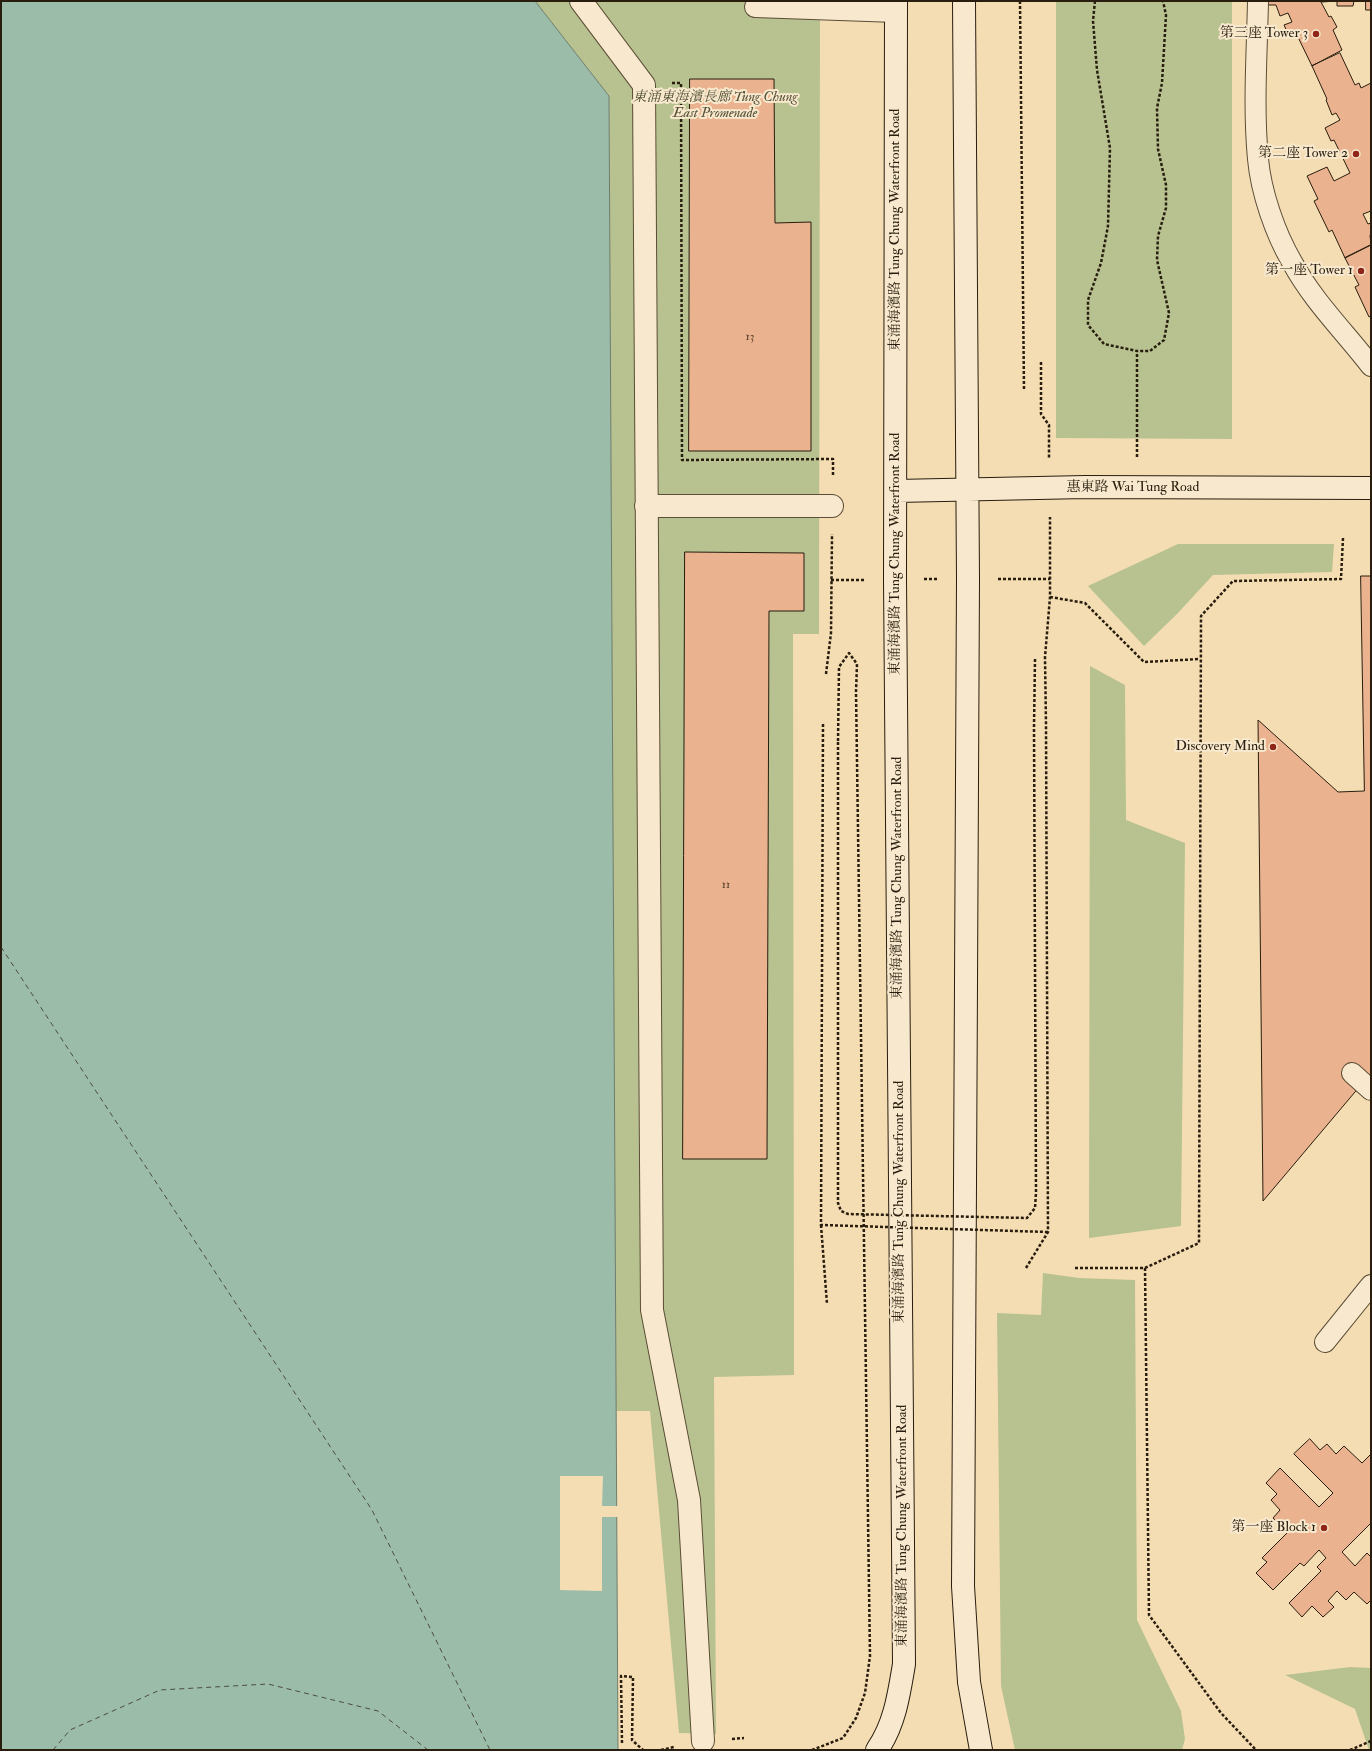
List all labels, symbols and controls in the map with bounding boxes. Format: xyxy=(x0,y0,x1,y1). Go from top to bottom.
place label: 第三座 Tower 3 xyxy=(1220,26,1308,42)
marker: 第三座 Tower 3 xyxy=(1311,29,1321,39)
park label: 東涌東海濱長廊 Tung Chung East Promenade xyxy=(632,90,798,122)
street label: 東涌海濱路 Tung Chung Waterfront Road xyxy=(888,109,904,351)
place label: 第二座 Tower 2 xyxy=(1258,146,1348,162)
marker: 第二座 Tower 2 xyxy=(1351,149,1361,159)
place label: 第一座 Tower 1 xyxy=(1265,263,1353,279)
marker: 第一座 Tower 1 xyxy=(1356,266,1366,276)
house number: 13 xyxy=(746,330,754,344)
street label: 東涌海濱路 Tung Chung Waterfront Road xyxy=(888,433,904,675)
street label: 惠東路 Wai Tung Road xyxy=(1067,480,1199,496)
place label: Discovery Mind xyxy=(1175,739,1265,755)
marker: Discovery Mind xyxy=(1268,742,1278,752)
street label: 東涌海濱路 Tung Chung Waterfront Road xyxy=(890,757,906,999)
house number: 11 xyxy=(722,878,730,892)
street label: 東涌海濱路 Tung Chung Waterfront Road xyxy=(892,1081,908,1323)
street label: 東涌海濱路 Tung Chung Waterfront Road xyxy=(895,1405,911,1647)
place label: 第一座 Block 1 xyxy=(1231,1520,1316,1536)
marker: 第一座 Block 1 xyxy=(1319,1523,1329,1533)

